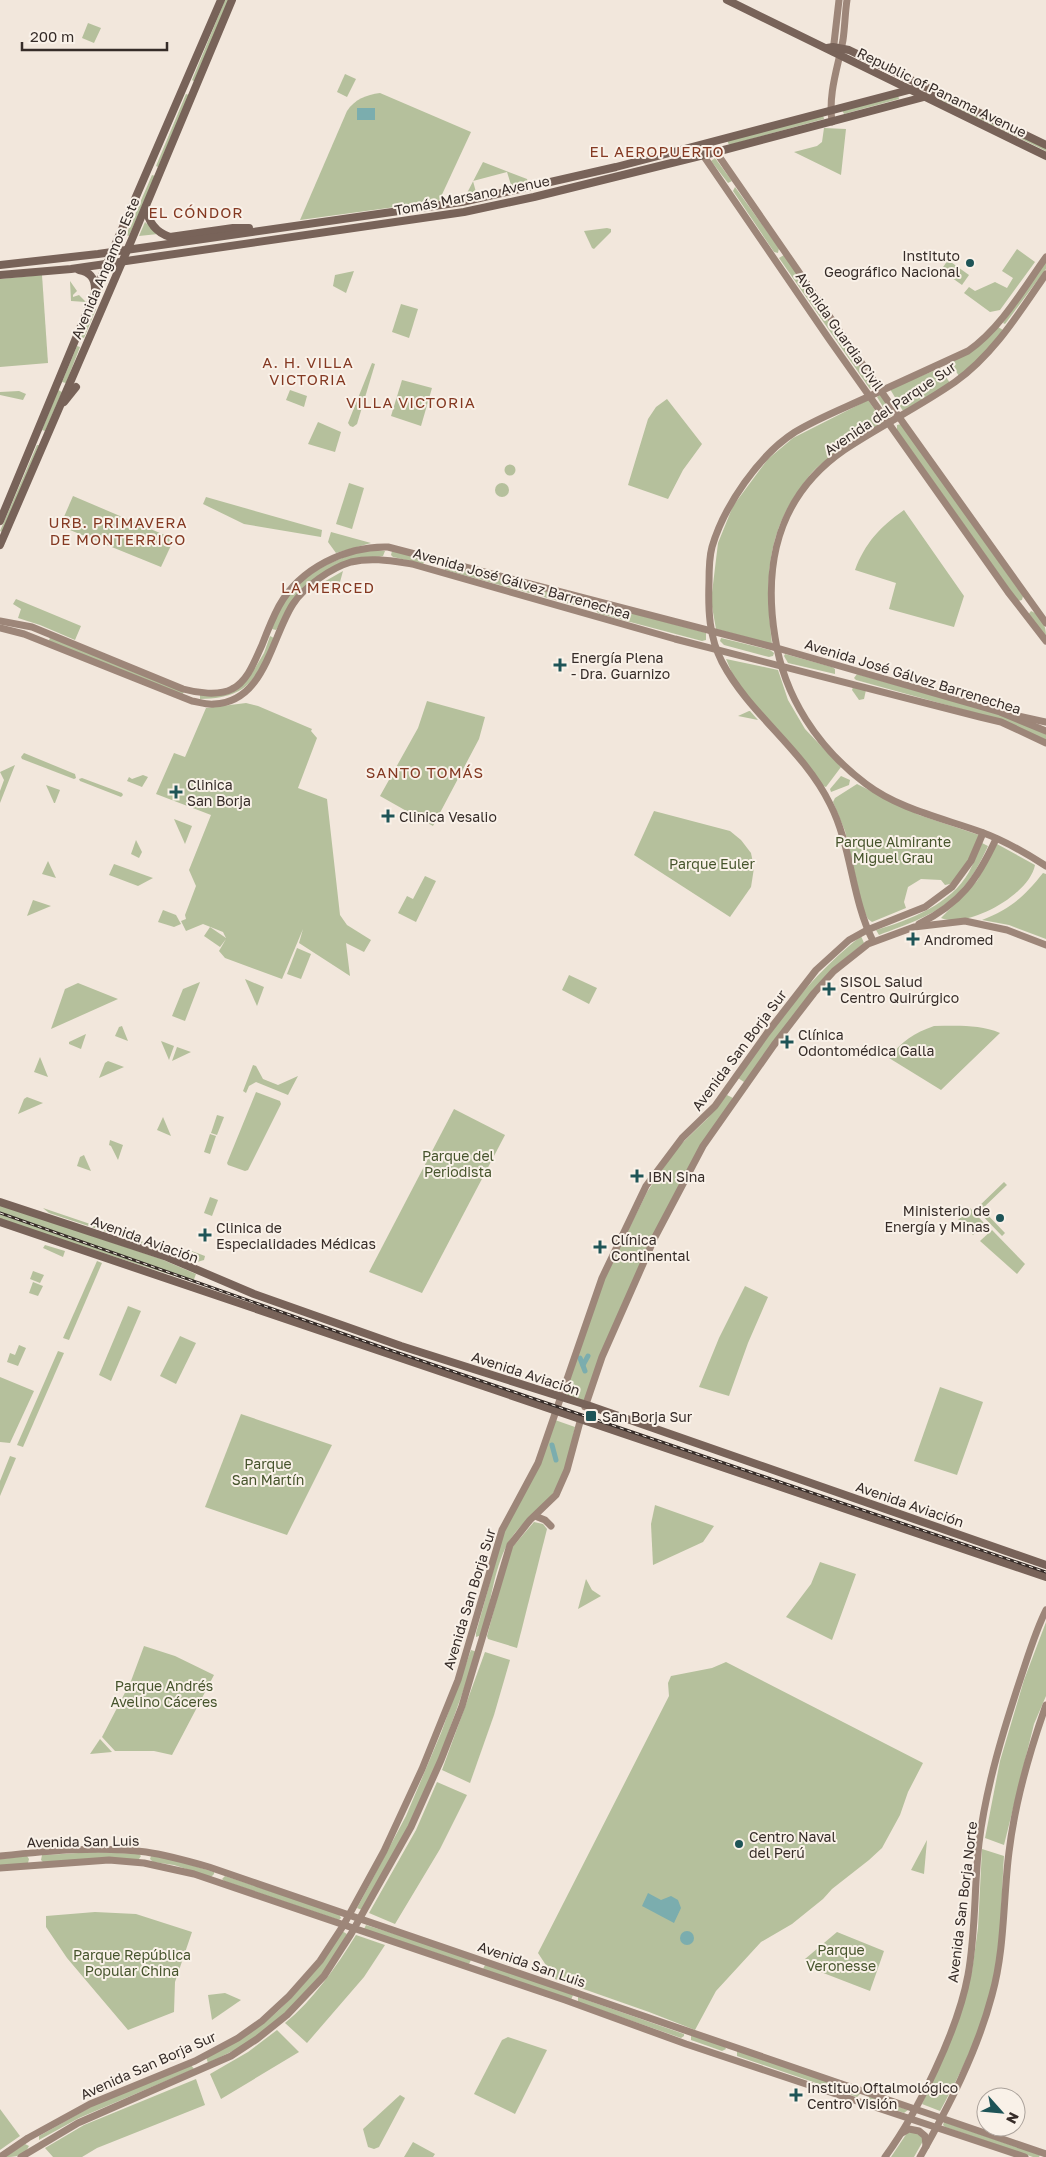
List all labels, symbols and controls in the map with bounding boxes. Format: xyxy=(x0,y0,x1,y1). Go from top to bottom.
scale bar xyxy=(22,20,168,52)
text: 200 m xyxy=(30,27,74,45)
street label: Republic of Panama Avenue xyxy=(855,44,1029,140)
district label: EL AEROPUERTO xyxy=(589,142,725,160)
street label: Tomás Marsano Avenue xyxy=(393,172,551,218)
street label: Avenida Angamos Este xyxy=(67,194,143,342)
district label: EL CÓNDOR xyxy=(149,203,243,221)
place label: Instituto Geográfico Nacional xyxy=(824,247,960,280)
marker: Instituto Geográfico Nacional xyxy=(964,257,976,269)
street label: Avenida Guardia Civil xyxy=(793,268,887,394)
district label: A. H. VILLA VICTORIA xyxy=(262,353,354,388)
street label: Avenida del Parque Sur xyxy=(821,357,960,458)
district label: VILLA VICTORIA xyxy=(346,393,476,411)
district label: URB. PRIMAVERA DE MONTERRICO xyxy=(48,513,188,548)
street label: Avenida José Gálvez Barrenechea xyxy=(411,544,633,622)
district label: LA MERCED xyxy=(281,578,375,596)
street label: Avenida José Gálvez Barrenechea xyxy=(803,635,1023,717)
place label: Energía Plena - Dra. Guarnizo xyxy=(571,649,670,682)
marker: Energía Plena - Dra. Guarnizo xyxy=(553,658,567,672)
district label: SANTO TOMÁS xyxy=(366,763,484,781)
place label: Clinica San Borja xyxy=(187,776,251,809)
marker: Clinica San Borja xyxy=(169,785,183,799)
place label: Clinica Vesalio xyxy=(399,808,497,825)
marker: Clinica Vesalio xyxy=(381,809,395,823)
park label: Parque Almirante Miguel Grau xyxy=(835,833,951,866)
park label: Parque Euler xyxy=(669,855,755,872)
place label: Andromed xyxy=(924,931,993,948)
marker: Andromed xyxy=(906,932,920,946)
place label: SISOL Salud Centro Quirúrgico xyxy=(840,973,959,1006)
marker: SISOL Salud Centro Quirúrgico xyxy=(822,982,836,996)
street label: Avenida San Borja Sur xyxy=(688,986,790,1114)
place label: Clínica Odontomédica Galla xyxy=(798,1026,934,1059)
marker: Clínica Odontomédica Galla xyxy=(780,1035,794,1049)
park label: Parque del Periodista xyxy=(422,1147,494,1180)
place label: IBN Sina xyxy=(648,1168,705,1185)
marker: IBN Sina xyxy=(630,1169,644,1183)
place label: Ministerio de Energía y Minas xyxy=(885,1202,990,1235)
street label: Avenida Aviación xyxy=(89,1212,201,1266)
marker: Ministerio de Energía y Minas xyxy=(994,1212,1006,1224)
place label: Clinica de Especialidades Médicas xyxy=(216,1219,376,1252)
marker: Clinica de Especialidades Médicas xyxy=(198,1228,212,1242)
place label: Clínica Continental xyxy=(611,1231,690,1264)
marker: Clínica Continental xyxy=(593,1240,607,1254)
street label: Avenida Aviación xyxy=(470,1347,582,1399)
place label: San Borja Sur xyxy=(602,1408,693,1425)
marker: San Borja Sur xyxy=(584,1409,598,1423)
park label: Parque San Martín xyxy=(232,1455,304,1488)
street label: Avenida Aviación xyxy=(854,1478,966,1530)
street label: Avenida San Borja Sur xyxy=(439,1526,499,1672)
park label: Parque Andrés Avelino Cáceres xyxy=(110,1677,218,1710)
street label: Avenida San Borja Norte xyxy=(944,1820,980,1984)
place label: Centro Naval del Perú xyxy=(749,1828,836,1861)
street label: Avenida San Luis xyxy=(26,1832,140,1850)
marker: Centro Naval del Perú xyxy=(733,1838,745,1850)
street label: Avenida San Luis xyxy=(476,1938,588,1990)
park label: Parque Veronesse xyxy=(806,1941,876,1974)
park label: Parque República Popular China xyxy=(73,1946,191,1979)
street label: Avenida San Borja Sur xyxy=(77,2027,219,2103)
place label: Instituo Oftalmológico Centro Visión xyxy=(807,2079,958,2112)
north arrow xyxy=(976,2087,1026,2137)
marker: Instituo Oftalmológico Centro Visión xyxy=(789,2088,803,2102)
text: N xyxy=(1003,2110,1023,2127)

